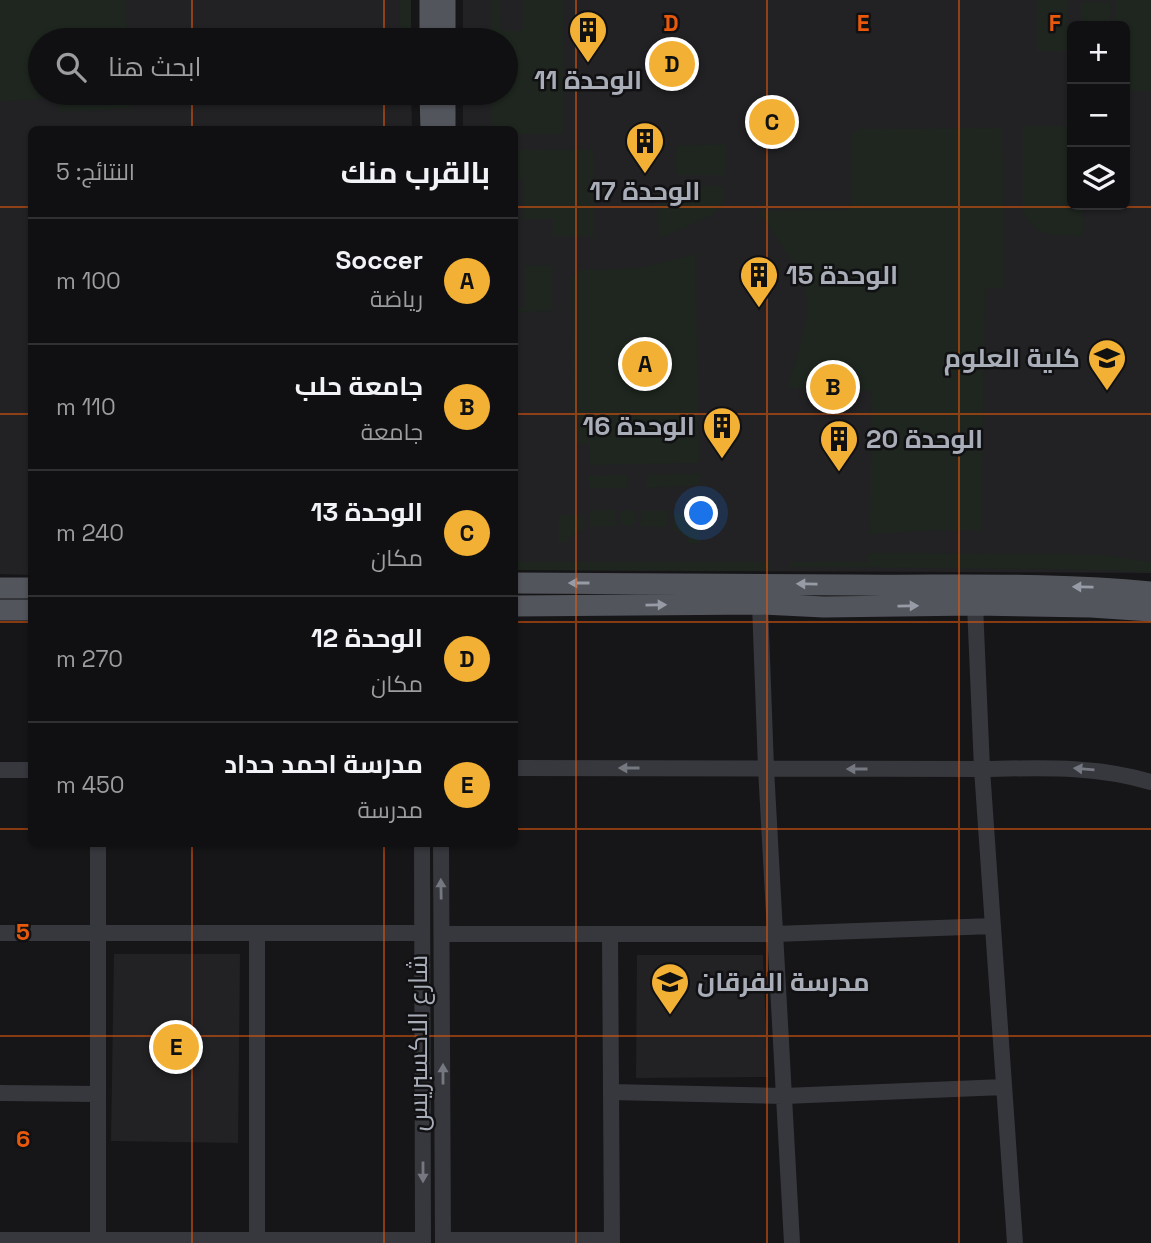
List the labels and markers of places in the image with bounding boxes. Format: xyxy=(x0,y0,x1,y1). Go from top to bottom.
building icon: الوحدة 11 xyxy=(567,9,609,64)
pin: D xyxy=(649,38,695,90)
place label: الوحدة 11 xyxy=(534,63,642,97)
pin: C xyxy=(749,96,795,148)
building icon: الوحدة 17 xyxy=(624,120,666,175)
place label: الوحدة 17 xyxy=(590,174,700,208)
building icon: الوحدة 15 xyxy=(738,254,780,309)
place label: الوحدة 15 xyxy=(786,258,898,292)
school or university icon: كلية العلوم xyxy=(1086,337,1128,392)
pin: A xyxy=(622,338,668,390)
place label: كلية العلوم xyxy=(944,341,1080,376)
pin: B xyxy=(810,361,856,413)
building icon: الوحدة 16 xyxy=(701,405,743,460)
place label: الوحدة 16 xyxy=(582,409,695,443)
building icon: الوحدة 20 xyxy=(818,418,860,473)
place label: الوحدة 20 xyxy=(866,422,983,456)
school or university icon: مدرسة الفرقان xyxy=(649,961,691,1016)
place label: مدرسة الفرقان xyxy=(697,965,870,999)
pin: E xyxy=(153,1021,199,1073)

